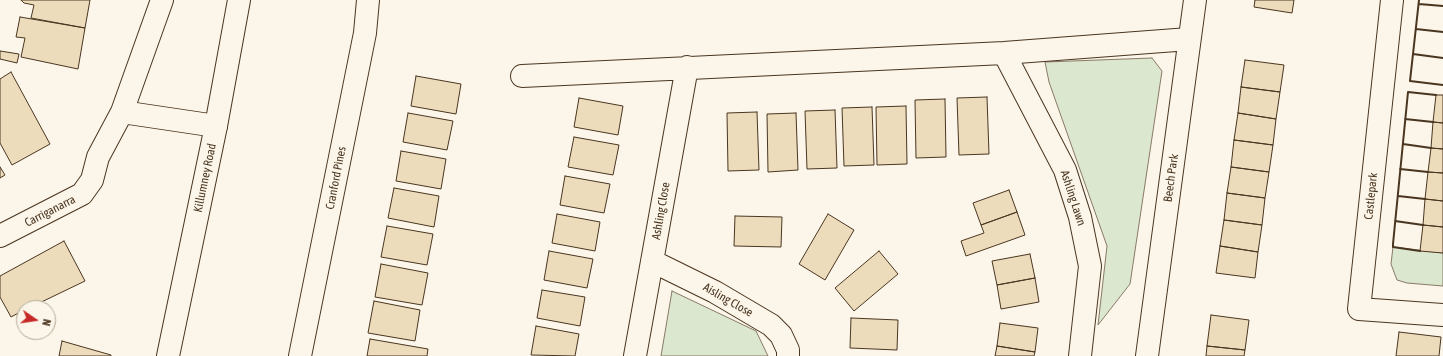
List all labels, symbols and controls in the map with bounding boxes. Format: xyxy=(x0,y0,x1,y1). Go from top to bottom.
street label: Killumney Road xyxy=(191,142,219,214)
street label: Cranford Pines xyxy=(323,145,349,211)
street label: Beech Park xyxy=(1161,153,1181,203)
street label: Ashling Lawn xyxy=(1057,168,1089,228)
street label: Castlepark xyxy=(1361,172,1381,220)
street label: Ashling Close xyxy=(649,181,673,241)
street label: Carriganarra xyxy=(22,192,78,230)
street label: Aisling Close xyxy=(700,280,756,320)
north arrow xyxy=(16,300,56,340)
text: N xyxy=(40,318,53,327)

